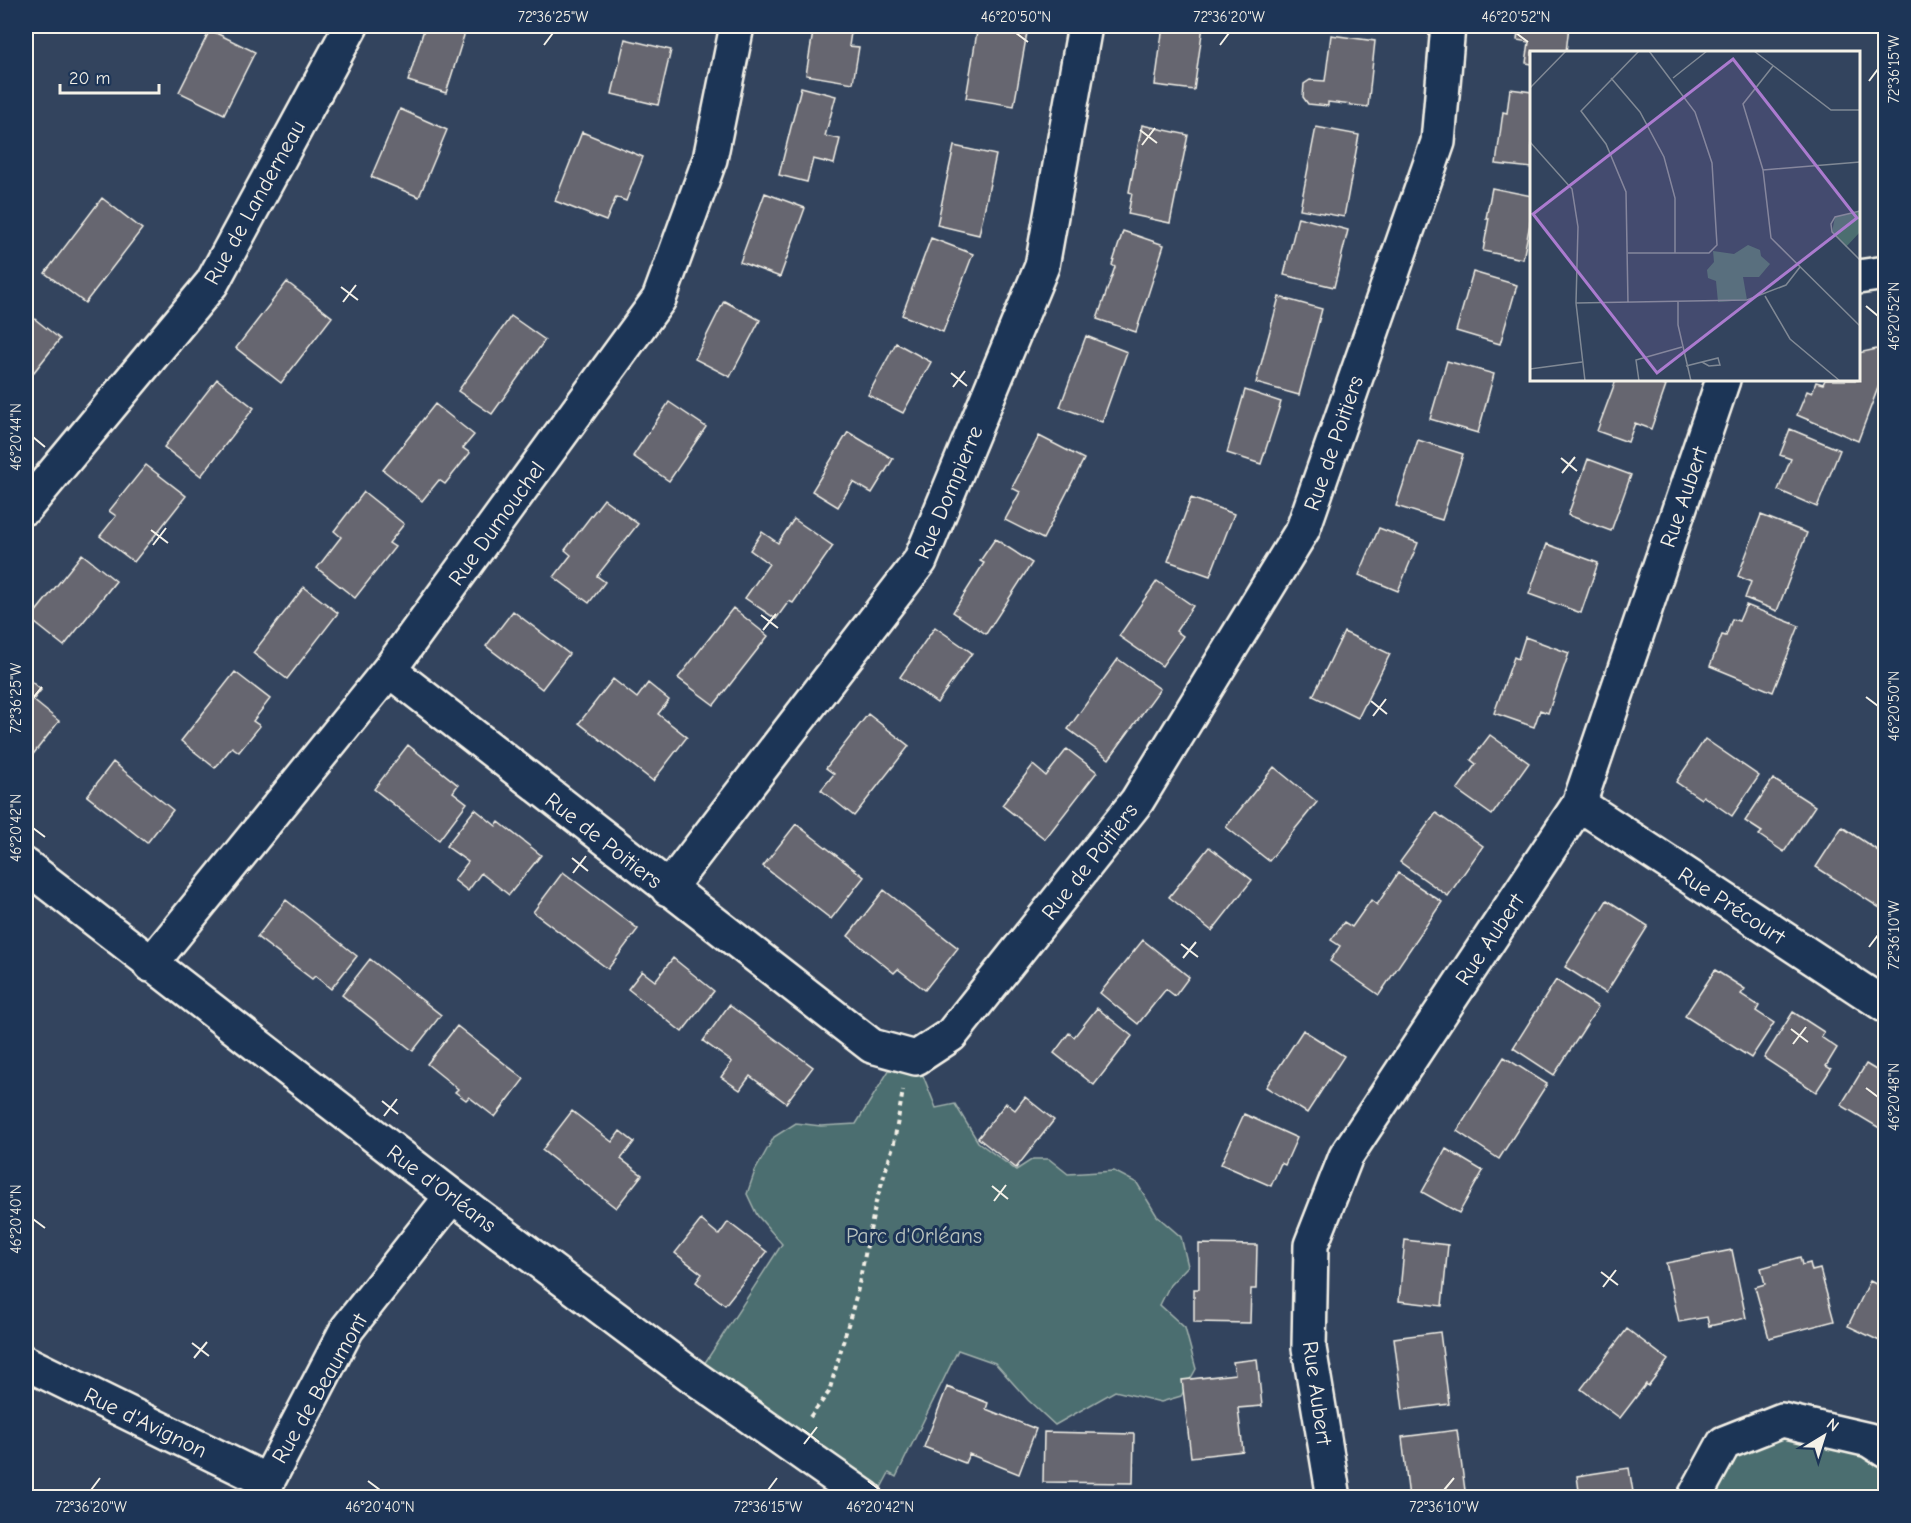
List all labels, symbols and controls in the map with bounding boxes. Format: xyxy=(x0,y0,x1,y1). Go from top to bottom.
text: 72°36'25"W xyxy=(518,8,588,26)
text: 46°20'50"N xyxy=(981,8,1051,26)
text: 72°36'20"W xyxy=(1193,8,1265,26)
text: 46°20'52"N xyxy=(1482,8,1551,26)
text: 72°36'15"W xyxy=(1885,35,1903,103)
inset map xyxy=(1530,51,1860,381)
scale bar xyxy=(60,57,159,95)
text: 20 m xyxy=(69,68,110,89)
street label: Rue de Landerneau xyxy=(199,116,311,289)
text: 46°20'52"N xyxy=(1885,282,1903,351)
street label: Rue de Poitiers xyxy=(1299,372,1369,514)
text: 46°20'44"N xyxy=(7,403,25,471)
street label: Rue Dompierre xyxy=(909,422,989,563)
street label: Rue Aubert xyxy=(1655,443,1713,551)
street label: Rue Dumouchel xyxy=(443,456,551,591)
text: 72°36'25"W xyxy=(7,663,25,733)
text: 46°20'50"N xyxy=(1885,671,1903,741)
street label: Rue de Poitiers xyxy=(540,787,667,894)
text: 46°20'42"N xyxy=(7,794,25,862)
street label: Rue de Poitiers xyxy=(1036,798,1143,925)
street label: Rue Précourt xyxy=(1673,862,1791,951)
street label: Rue Aubert xyxy=(1450,888,1530,990)
text: 72°36'10"W xyxy=(1885,900,1903,970)
text: 46°20'48"N xyxy=(1885,1063,1903,1131)
street label: Rue d'Orléans xyxy=(382,1139,501,1238)
text: 46°20'40"N xyxy=(7,1184,25,1254)
park label: Parc d'Orléans xyxy=(846,1223,982,1249)
street label: Rue de Beaumont xyxy=(267,1309,374,1468)
street label: Rue Aubert xyxy=(1297,1340,1337,1447)
street label: Rue d'Avignon xyxy=(80,1382,211,1464)
north arrow xyxy=(1794,1406,1854,1466)
text: N xyxy=(1823,1415,1842,1435)
text: 72°36'20"W xyxy=(55,1498,127,1516)
text: 46°20'40"N xyxy=(345,1498,415,1516)
text: 72°36'15"W xyxy=(734,1498,802,1516)
text: 46°20'42"N xyxy=(846,1498,914,1516)
text: 72°36'10"W xyxy=(1409,1498,1479,1516)

